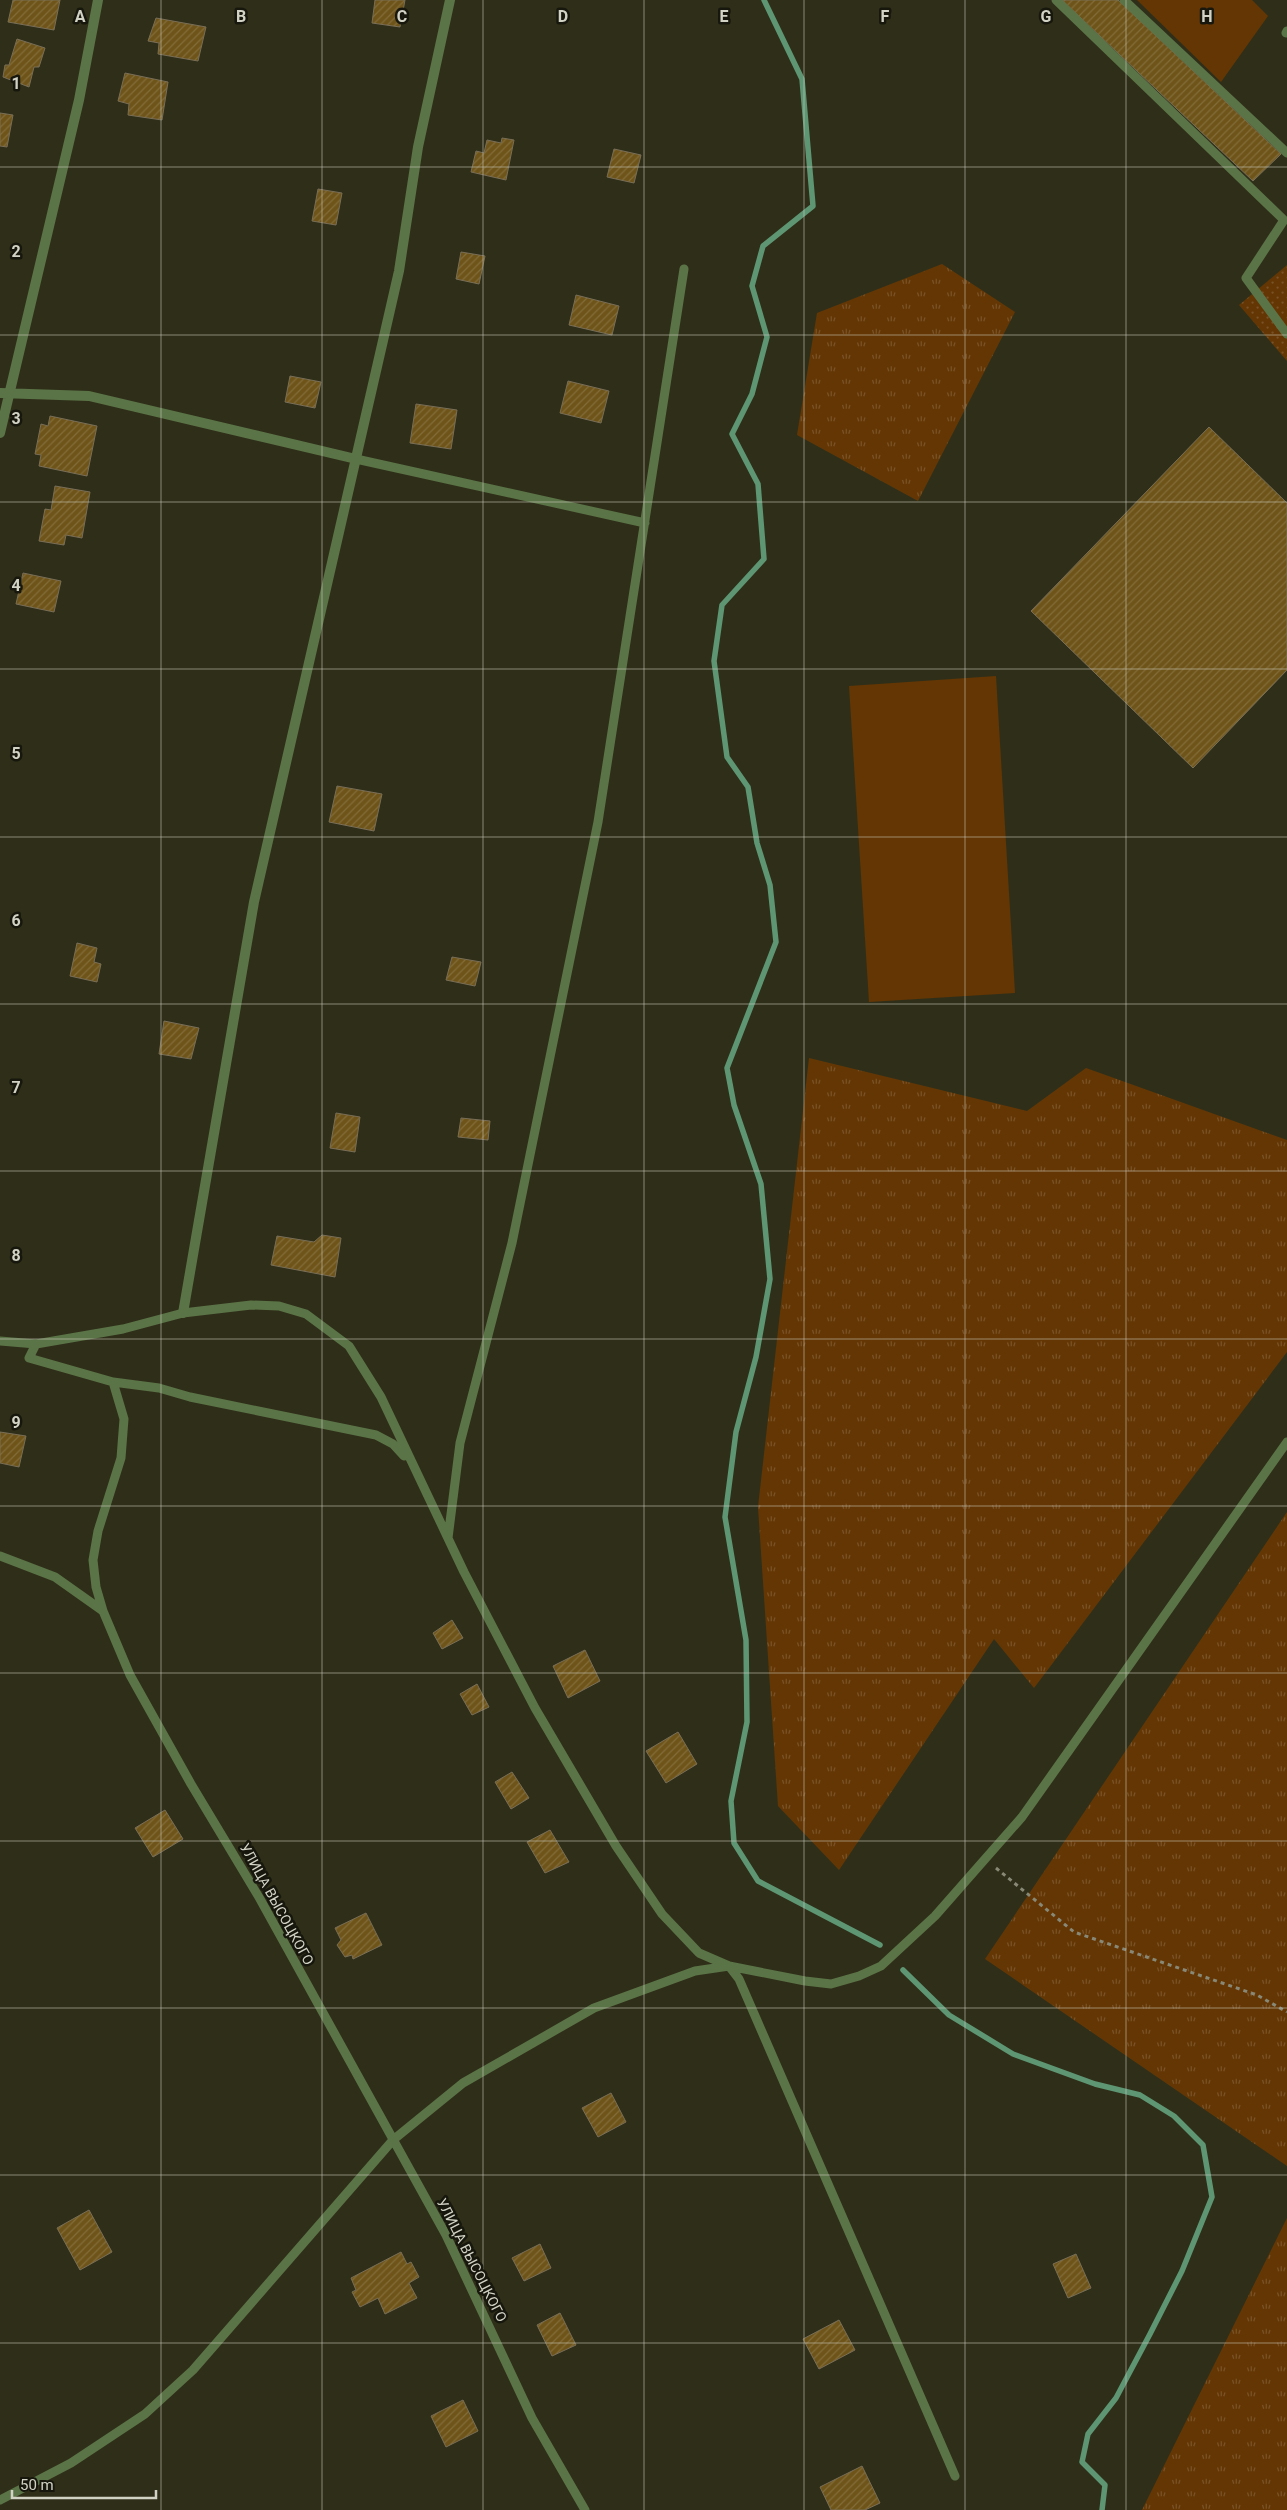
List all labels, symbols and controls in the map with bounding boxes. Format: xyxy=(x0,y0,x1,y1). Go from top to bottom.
text: A xyxy=(75,7,86,26)
text: B xyxy=(236,7,246,26)
text: C xyxy=(397,7,407,26)
text: D xyxy=(558,7,568,26)
text: E xyxy=(720,7,729,26)
text: F xyxy=(881,7,890,26)
text: G xyxy=(1041,7,1052,26)
text: H xyxy=(1201,7,1213,26)
text: 1 xyxy=(11,74,21,93)
text: 2 xyxy=(11,242,21,261)
text: 3 xyxy=(11,409,21,428)
text: 4 xyxy=(11,576,21,595)
text: 5 xyxy=(11,744,21,763)
text: 6 xyxy=(11,911,21,930)
text: 7 xyxy=(11,1078,21,1097)
text: 8 xyxy=(11,1246,21,1265)
text: 9 xyxy=(11,1413,21,1432)
street label: УЛИЦА ВЫСОЦКОГО xyxy=(237,1840,317,1968)
street label: УЛИЦА ВЫСОЦКОГО xyxy=(434,2196,510,2324)
scale bar xyxy=(12,2468,156,2500)
text: 50 m xyxy=(20,2476,54,2494)

